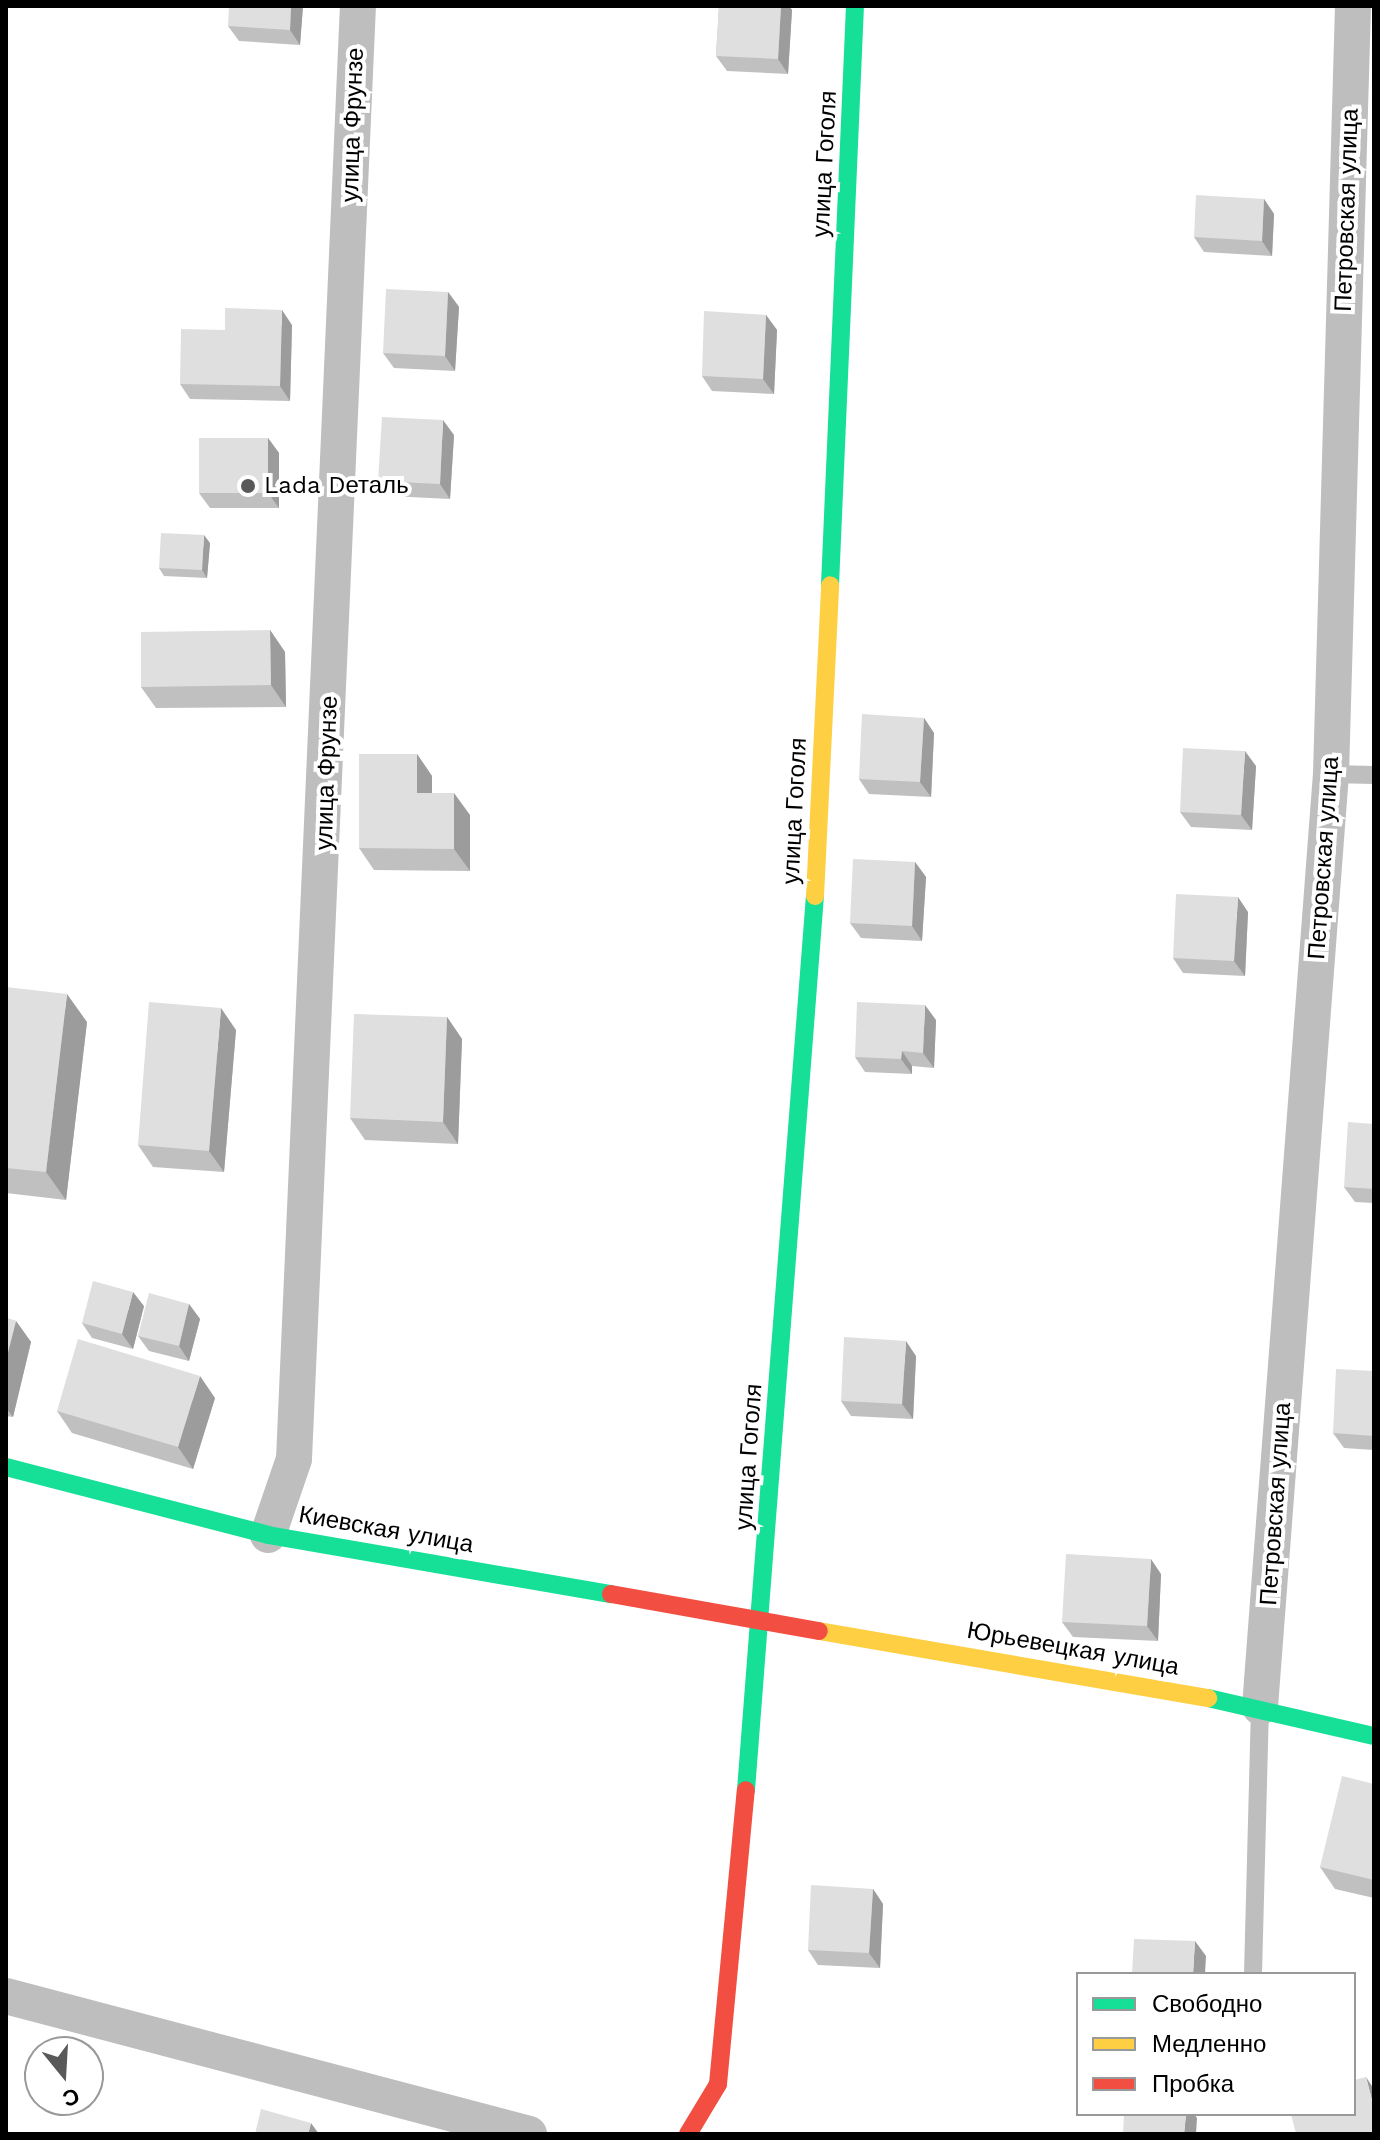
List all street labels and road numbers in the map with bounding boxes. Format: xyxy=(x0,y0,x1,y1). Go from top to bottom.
street label: улица Фрунзе xyxy=(336,47,370,203)
street label: улица Гоголя xyxy=(807,90,843,238)
street label: Петровская улица xyxy=(1329,108,1365,312)
street label: улица Фрунзе xyxy=(310,695,344,851)
street label: улица Гоголя xyxy=(777,737,813,885)
street label: Петровская улица xyxy=(1303,755,1345,961)
street label: улица Гоголя xyxy=(730,1383,768,1531)
street label: Петровская улица xyxy=(1255,1401,1297,1607)
street label: Киевская улица xyxy=(296,1500,476,1560)
street label: Юрьевецкая улица xyxy=(965,1616,1181,1682)

